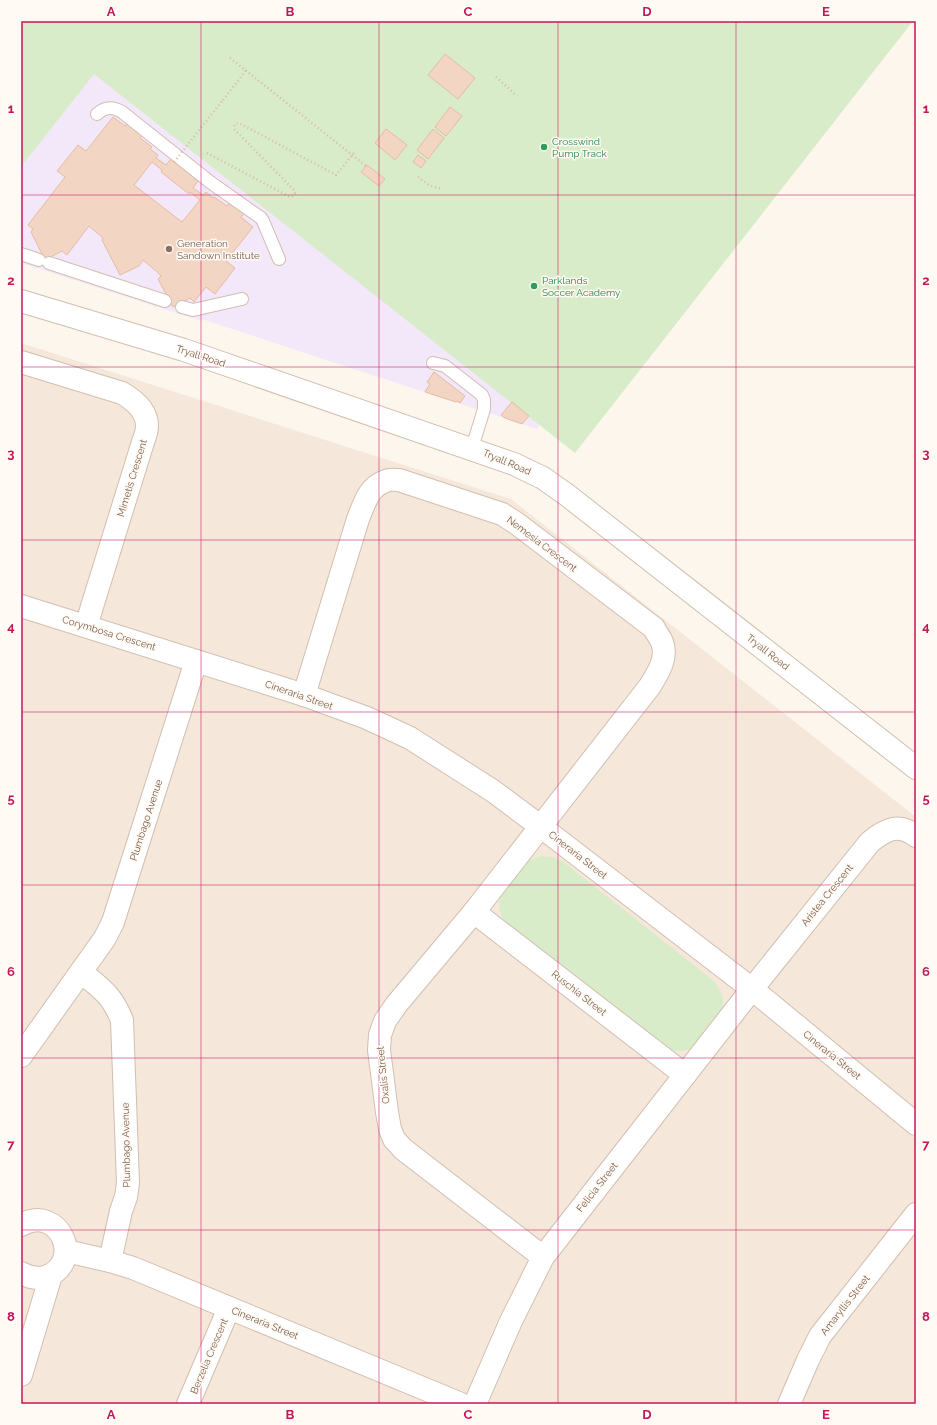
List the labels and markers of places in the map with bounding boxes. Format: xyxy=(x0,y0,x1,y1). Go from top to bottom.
place label: Crosswind Pump Track xyxy=(552,136,607,159)
marker: Crosswind Pump Track xyxy=(539,142,549,152)
place label: Generation Sandown Institute xyxy=(177,238,260,261)
marker: Generation Sandown Institute xyxy=(164,244,174,254)
place label: Parklands Soccer Academy xyxy=(542,275,621,298)
marker: Parklands Soccer Academy xyxy=(529,281,539,291)

